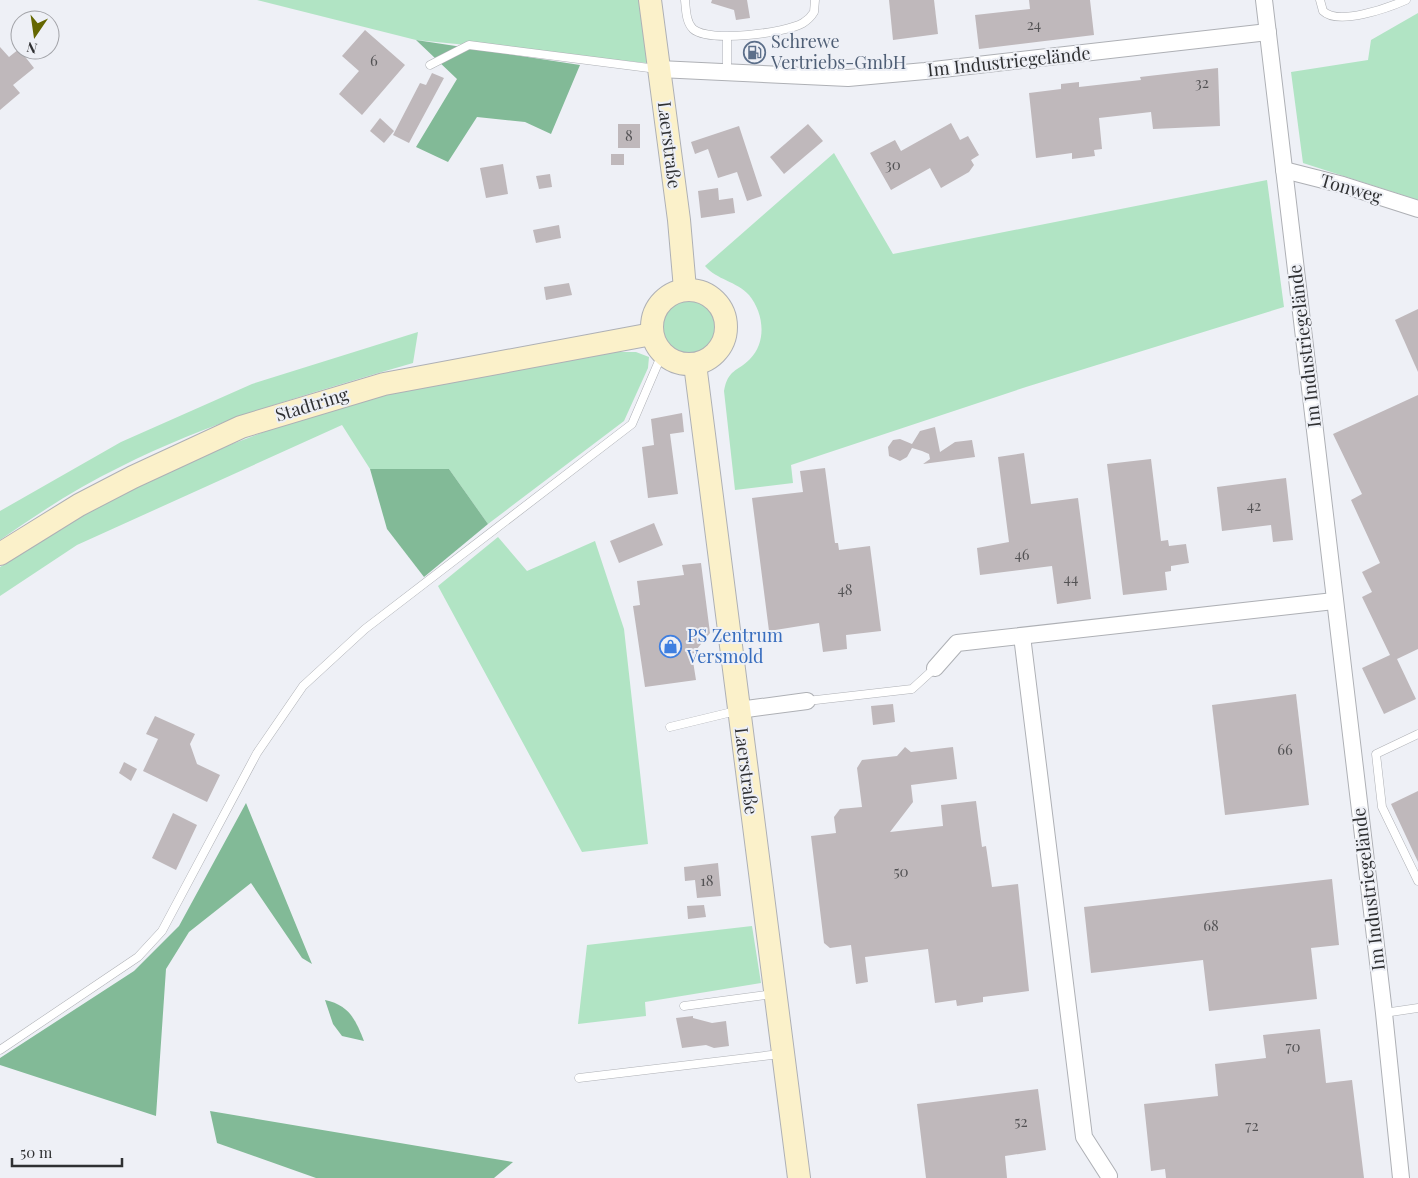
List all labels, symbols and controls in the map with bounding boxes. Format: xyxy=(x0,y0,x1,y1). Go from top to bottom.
north arrow xyxy=(10,10,60,60)
house number: 24 xyxy=(1027,14,1041,34)
place label: Schrewe Vertriebs-GmbH xyxy=(770,29,906,74)
text: N xyxy=(25,38,39,59)
fuel station icon: Schrewe Vertriebs-GmbH xyxy=(743,40,767,64)
street label: Im Industriegelände xyxy=(926,40,1092,82)
house number: 6 xyxy=(370,50,378,70)
house number: 32 xyxy=(1195,72,1209,92)
street label: Laerstraße xyxy=(653,100,687,190)
house number: 8 xyxy=(625,125,633,145)
house number: 30 xyxy=(885,154,901,174)
street label: Tonweg xyxy=(1318,168,1385,208)
street label: Im Industriegelände xyxy=(1282,263,1326,429)
street label: Stadtring xyxy=(272,381,352,427)
house number: 42 xyxy=(1247,495,1261,515)
house number: 46 xyxy=(1014,544,1030,564)
house number: 44 xyxy=(1064,568,1078,588)
house number: 48 xyxy=(837,579,853,599)
place label: PS Zentrum Versmold xyxy=(686,623,783,668)
shop icon: PS Zentrum Versmold xyxy=(659,634,683,658)
street label: Laerstraße xyxy=(730,726,764,816)
house number: 66 xyxy=(1277,739,1293,759)
street label: Im Industriegelände xyxy=(1346,806,1390,972)
house number: 50 xyxy=(893,861,909,881)
house number: 18 xyxy=(700,870,714,890)
house number: 68 xyxy=(1203,915,1219,935)
house number: 70 xyxy=(1285,1036,1301,1056)
house number: 52 xyxy=(1014,1111,1028,1131)
house number: 72 xyxy=(1245,1115,1259,1135)
scale bar xyxy=(12,1136,122,1168)
text: 50 m xyxy=(20,1142,53,1162)

